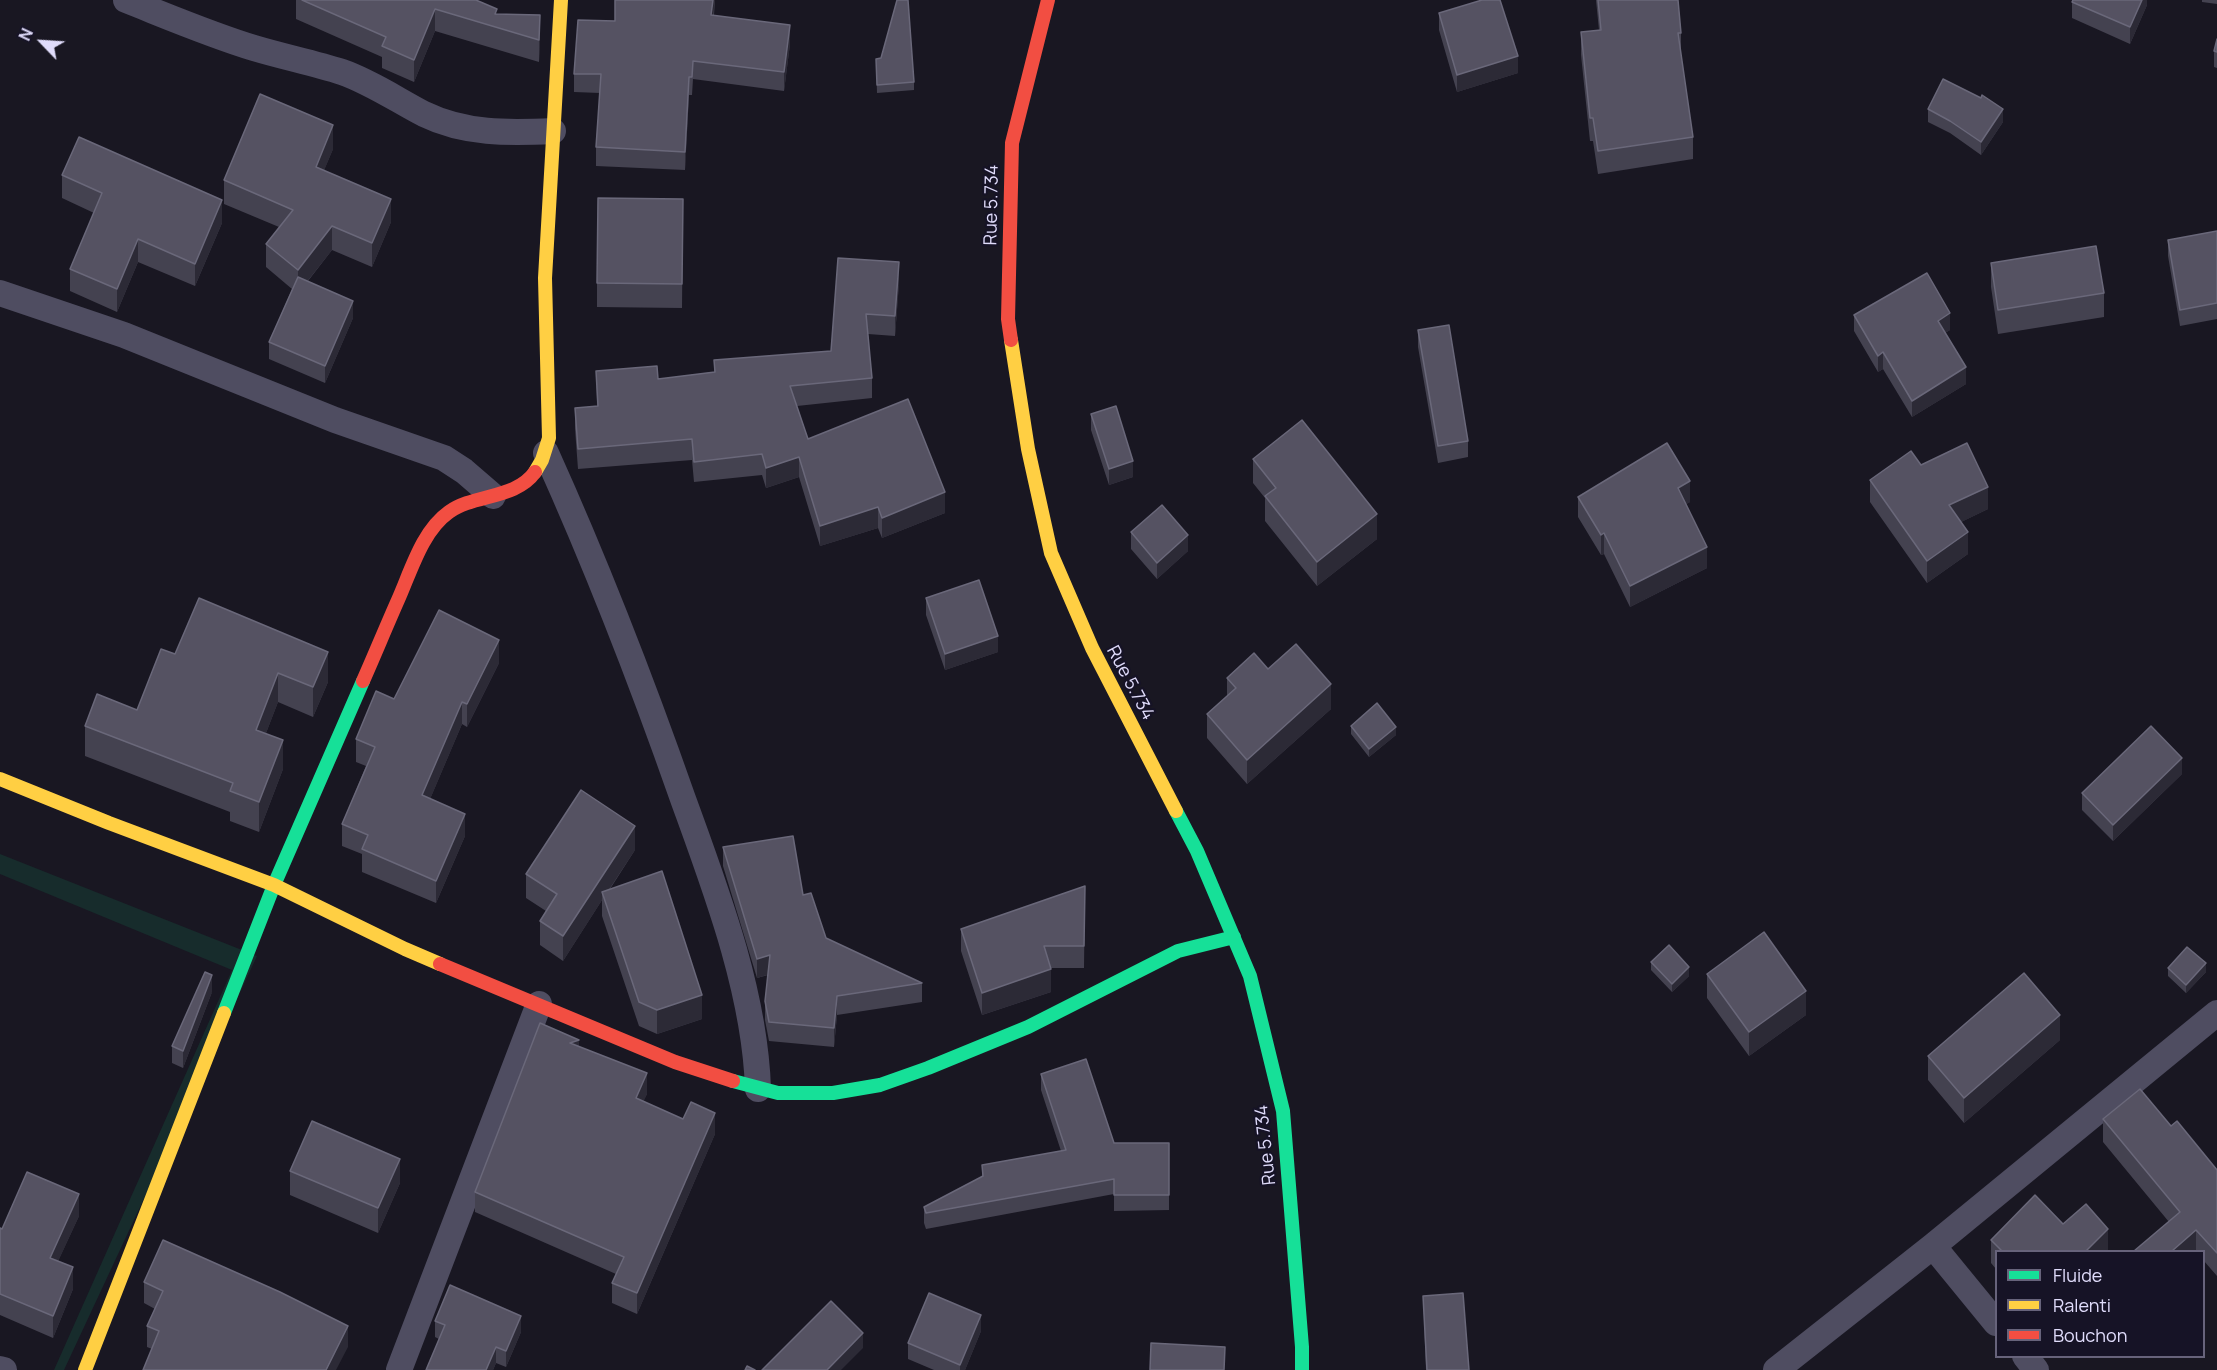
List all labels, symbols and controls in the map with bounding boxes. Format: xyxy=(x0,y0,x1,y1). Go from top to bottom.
north arrow xyxy=(12,12,72,72)
text: N xyxy=(13,25,38,44)
street label: Rue 5.734 xyxy=(980,164,1004,246)
street label: Rue 5.734 xyxy=(1102,642,1158,724)
street label: Rue 5.734 xyxy=(1251,1104,1281,1186)
legend xyxy=(1995,1250,2205,1358)
text: Fluide xyxy=(2053,1263,2102,1287)
text: Ralenti xyxy=(2053,1293,2111,1317)
text: Bouchon xyxy=(2053,1323,2127,1347)

